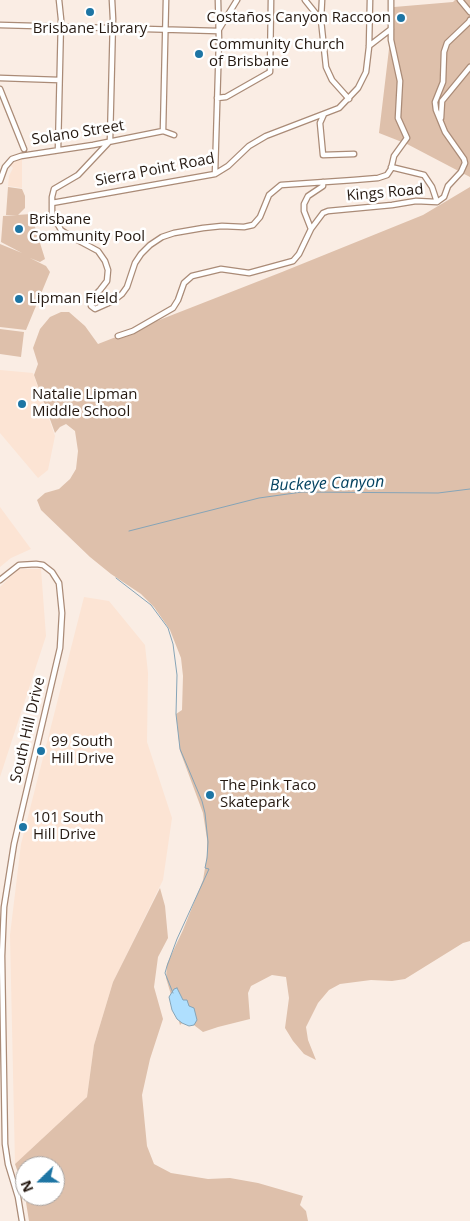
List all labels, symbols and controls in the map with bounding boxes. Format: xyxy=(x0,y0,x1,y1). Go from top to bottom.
marker: Brisbane Library xyxy=(84,6,96,18)
place label: Costaños Canyon Raccoon xyxy=(207,9,391,27)
marker: Costaños Canyon Raccoon xyxy=(395,12,407,24)
place label: Brisbane Library xyxy=(33,20,147,38)
place label: Community Church of Brisbane xyxy=(209,36,345,71)
marker: Community Church of Brisbane xyxy=(193,48,205,60)
street label: Solano Street xyxy=(30,117,126,149)
street label: Sierra Point Road xyxy=(94,150,216,190)
street label: Kings Road xyxy=(346,181,424,205)
place label: Brisbane Community Pool xyxy=(29,211,145,246)
marker: Brisbane Community Pool xyxy=(13,223,25,235)
place label: Lipman Field xyxy=(29,290,118,308)
marker: Lipman Field xyxy=(13,293,25,305)
place label: Natalie Lipman Middle School xyxy=(32,386,137,421)
marker: Natalie Lipman Middle School xyxy=(16,398,28,410)
water label: Buckeye Canyon xyxy=(269,472,385,496)
street label: South Hill Drive xyxy=(7,675,49,785)
place label: 99 South Hill Drive xyxy=(51,733,114,768)
marker: 99 South Hill Drive xyxy=(35,745,47,757)
place label: The Pink Taco Skatepark xyxy=(220,777,316,812)
marker: The Pink Taco Skatepark xyxy=(204,789,216,801)
place label: 101 South Hill Drive xyxy=(33,809,104,844)
marker: 101 South Hill Drive xyxy=(17,821,29,833)
north arrow xyxy=(15,1156,65,1206)
text: N xyxy=(16,1178,38,1195)

